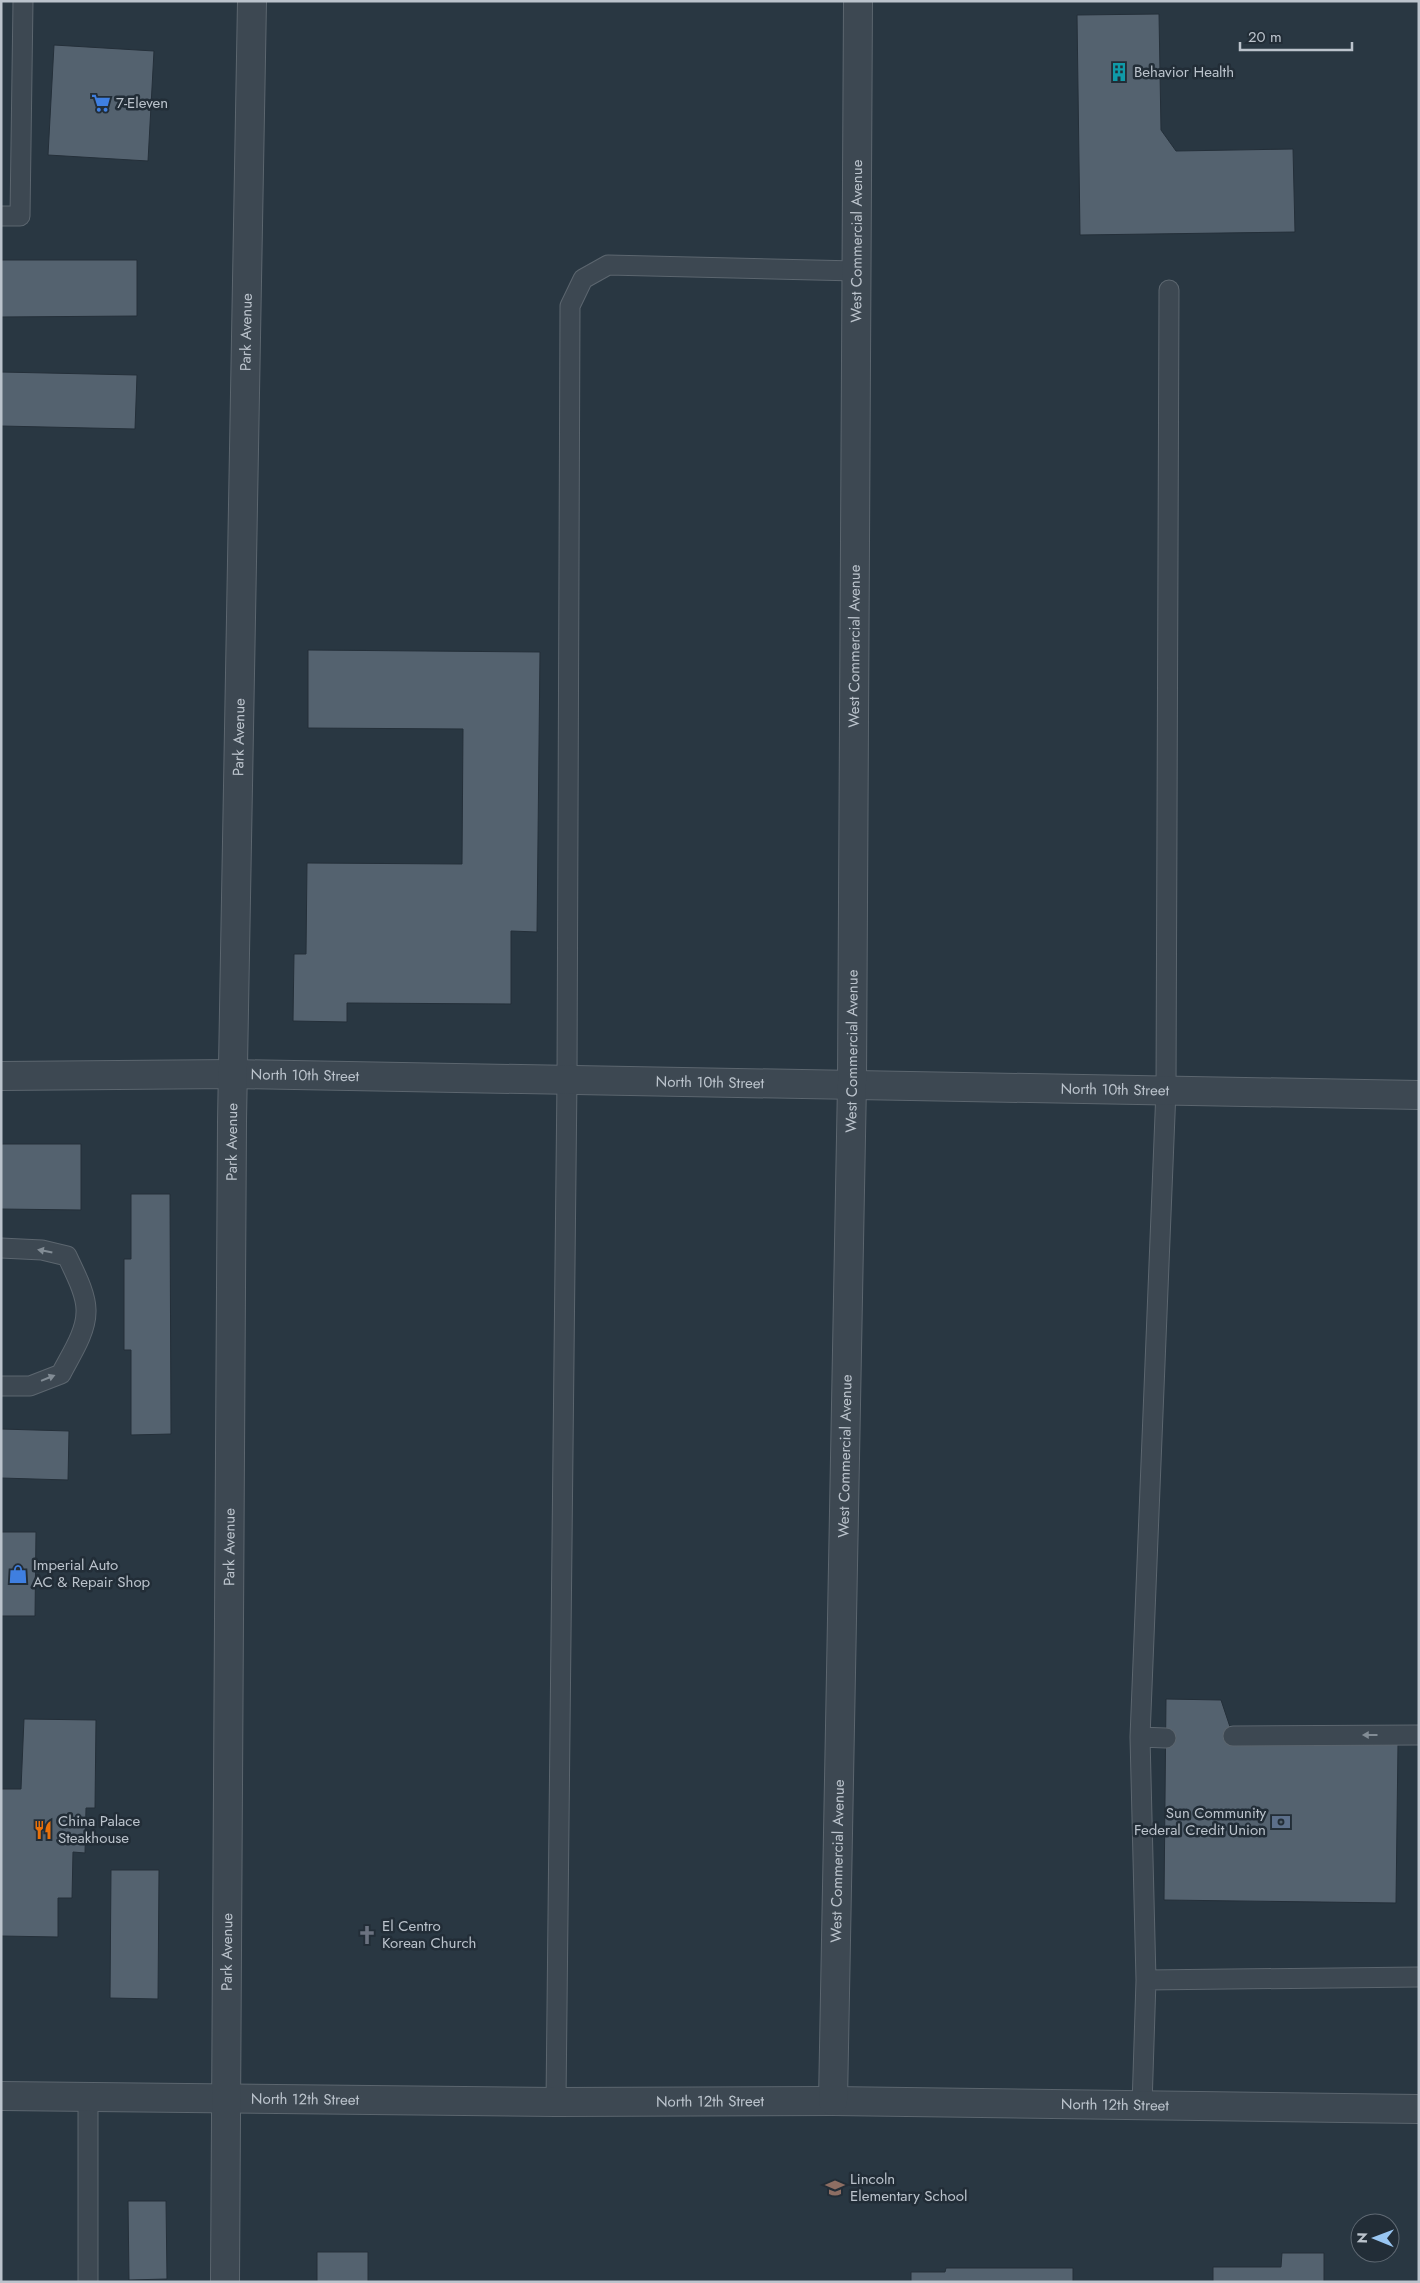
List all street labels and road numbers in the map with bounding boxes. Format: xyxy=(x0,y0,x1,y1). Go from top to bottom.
street label: West Commercial Avenue xyxy=(845,159,868,323)
street label: Park Avenue xyxy=(234,293,258,371)
street label: West Commercial Avenue xyxy=(843,564,866,728)
street label: Park Avenue xyxy=(227,698,251,776)
street label: West Commercial Avenue xyxy=(840,969,864,1133)
street label: North 10th Street xyxy=(250,1063,360,1087)
street label: North 10th Street xyxy=(655,1070,765,1094)
street label: North 10th Street xyxy=(1060,1078,1170,1102)
street label: Park Avenue xyxy=(221,1103,243,1181)
street label: West Commercial Avenue xyxy=(833,1374,858,1538)
street label: Park Avenue xyxy=(218,1508,241,1586)
street label: West Commercial Avenue xyxy=(825,1779,850,1943)
street label: Park Avenue xyxy=(216,1913,238,1991)
street label: North 12th Street xyxy=(251,2088,360,2111)
street label: North 12th Street xyxy=(656,2090,764,2113)
street label: North 12th Street xyxy=(1061,2093,1170,2117)

